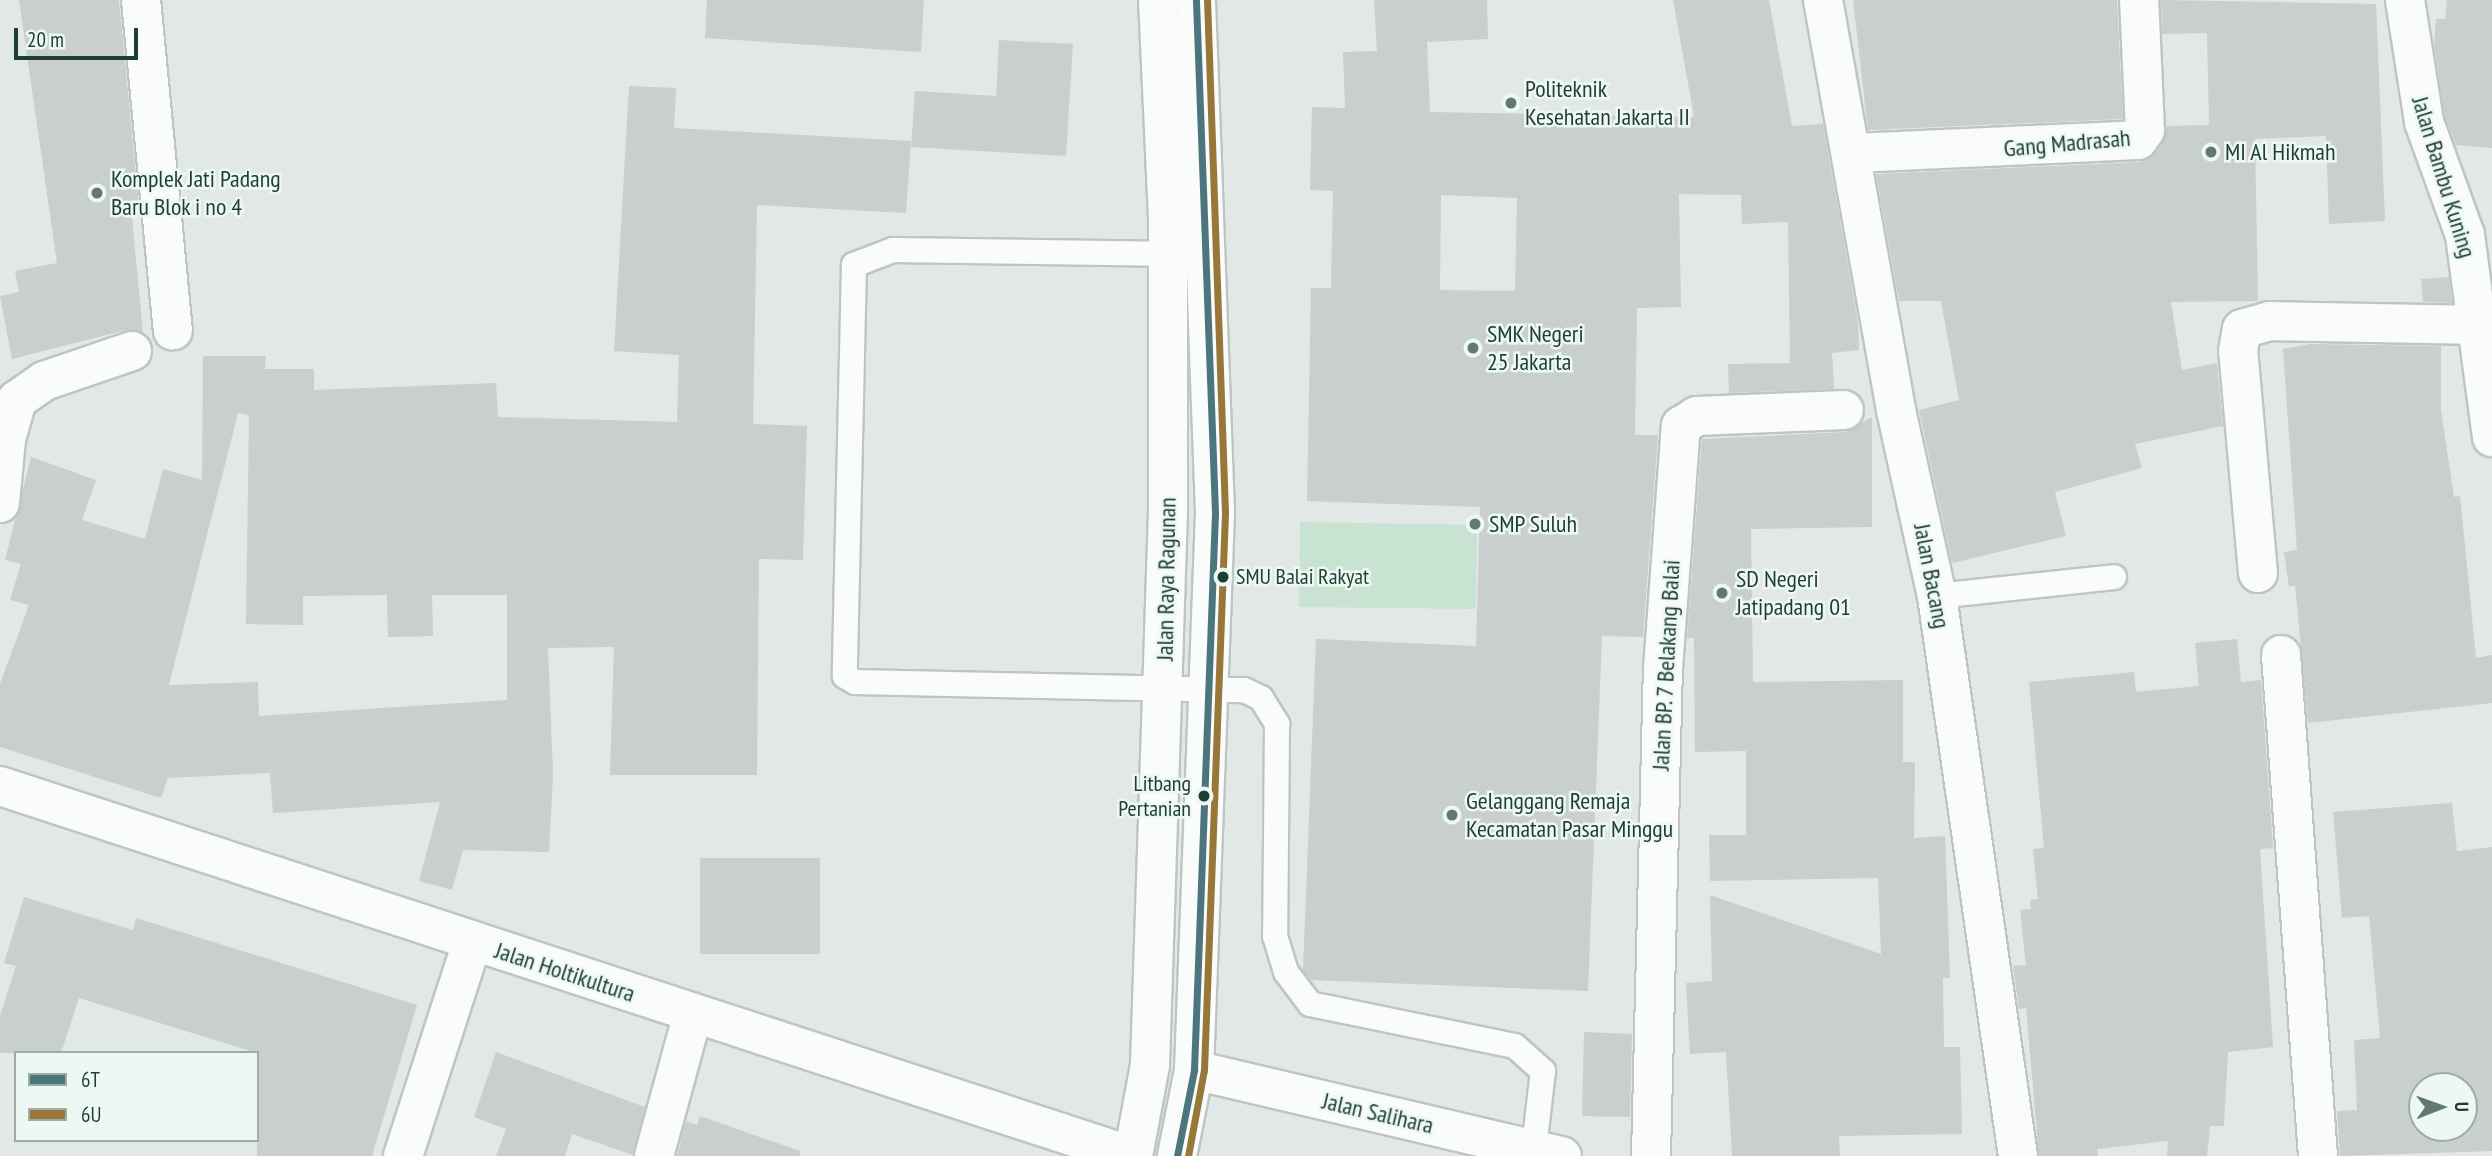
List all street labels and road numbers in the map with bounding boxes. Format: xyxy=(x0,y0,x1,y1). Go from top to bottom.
street label: Jalan Bambu Kuning xyxy=(2406,93,2482,261)
street label: Gang Madrasah xyxy=(2002,123,2132,163)
street label: Jalan Raya Ragunan xyxy=(1150,497,1182,661)
street label: Jalan Bacang xyxy=(1908,521,1956,631)
street label: Jalan BP. 7 Belakang Balai xyxy=(1646,558,1686,772)
street label: Jalan Holtikultura xyxy=(491,936,639,1008)
street label: Jalan Salihara xyxy=(1320,1086,1436,1140)

